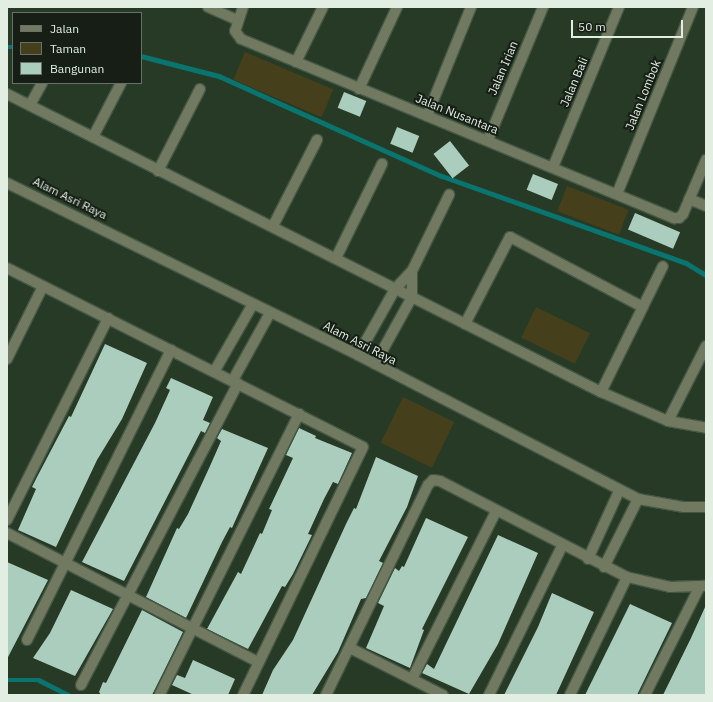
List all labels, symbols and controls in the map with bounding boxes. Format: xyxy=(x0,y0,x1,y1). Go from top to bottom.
legend xyxy=(12,12,142,84)
scale bar xyxy=(573,12,685,38)
text: 50 m xyxy=(578,19,606,34)
text: Jalan xyxy=(50,21,79,36)
street label: Jalan Irian xyxy=(485,39,521,97)
text: Taman xyxy=(50,41,86,56)
street label: Jalan Bali xyxy=(557,55,591,109)
street label: Jalan Lombok xyxy=(622,58,664,132)
text: Bangunan xyxy=(50,61,104,76)
street label: Jalan Nusantara xyxy=(414,91,500,137)
street label: Alam Asri Raya xyxy=(31,174,109,222)
street label: Alam Asri Raya xyxy=(321,318,399,368)

